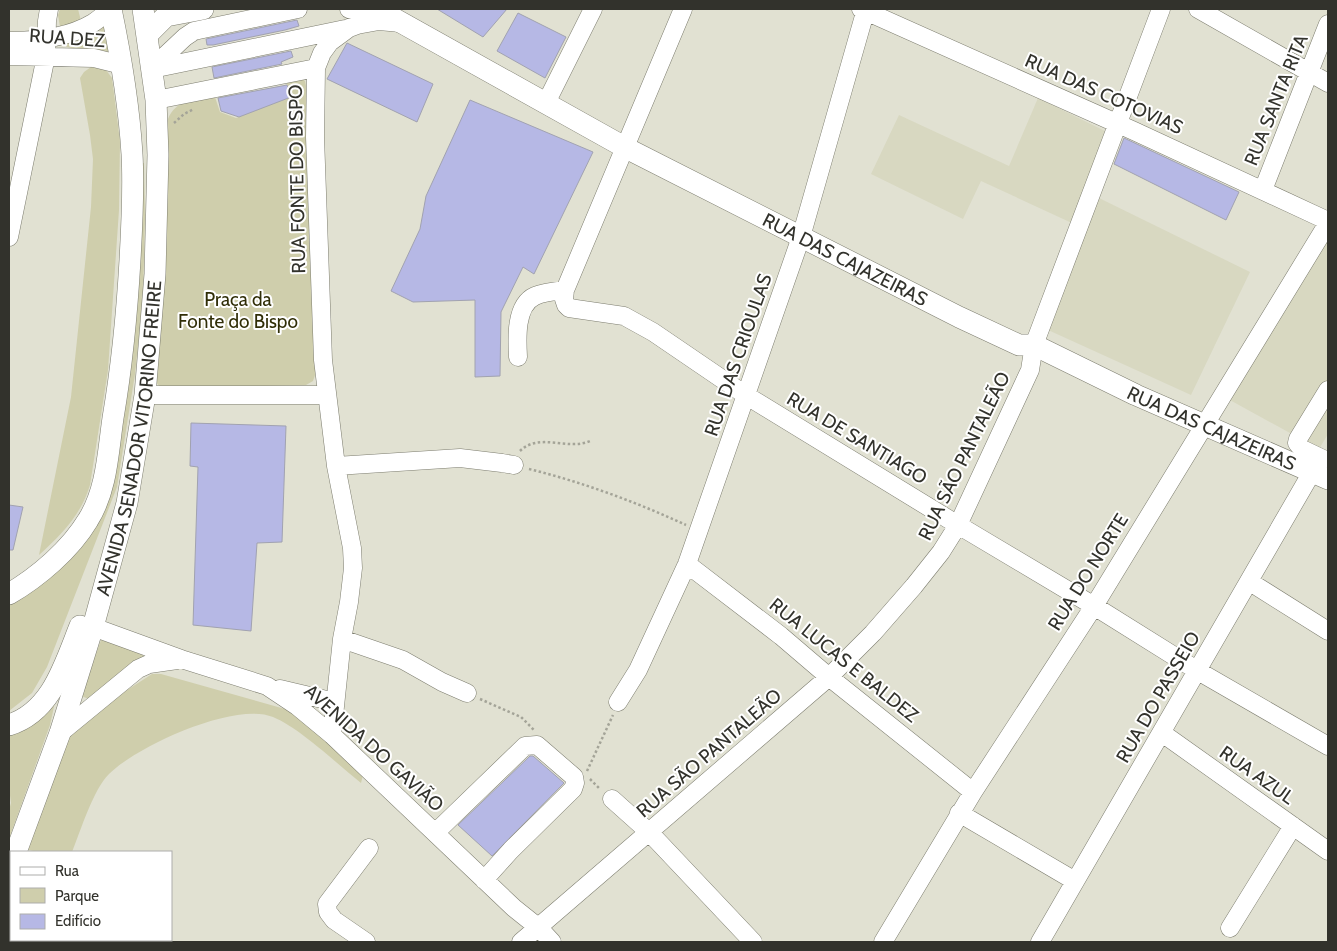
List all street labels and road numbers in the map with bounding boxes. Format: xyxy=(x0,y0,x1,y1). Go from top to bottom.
street label: RUA DEZ xyxy=(28,24,106,52)
street label: RUA SANTA RITA xyxy=(1239,31,1313,169)
street label: RUA DAS COTOVIAS xyxy=(1021,49,1187,139)
street label: RUA FONTE DO BISPO xyxy=(284,84,310,274)
street label: RUA DAS CAJAZEIRAS xyxy=(759,208,931,311)
street label: RUA DAS CRIOULAS xyxy=(699,271,777,439)
street label: AVENIDA SENADOR VITORINO FREIRE xyxy=(91,279,166,598)
street label: RUA SÃO PANTALEÃO xyxy=(912,368,1015,544)
street label: RUA DAS CAJAZEIRAS xyxy=(1123,381,1300,475)
street label: RUA DE SANTIAGO xyxy=(783,387,931,489)
street label: RUA DO NORTE xyxy=(1043,509,1133,635)
street label: RUA LUCAS E BALDEZ xyxy=(765,593,923,727)
street label: RUA DO PASSEIO xyxy=(1111,627,1205,767)
street label: AVENIDA DO GAVIÃO xyxy=(300,679,449,817)
street label: RUA SÃO PANTALEÃO xyxy=(631,683,786,822)
street label: RUA AZUL xyxy=(1215,741,1299,809)

